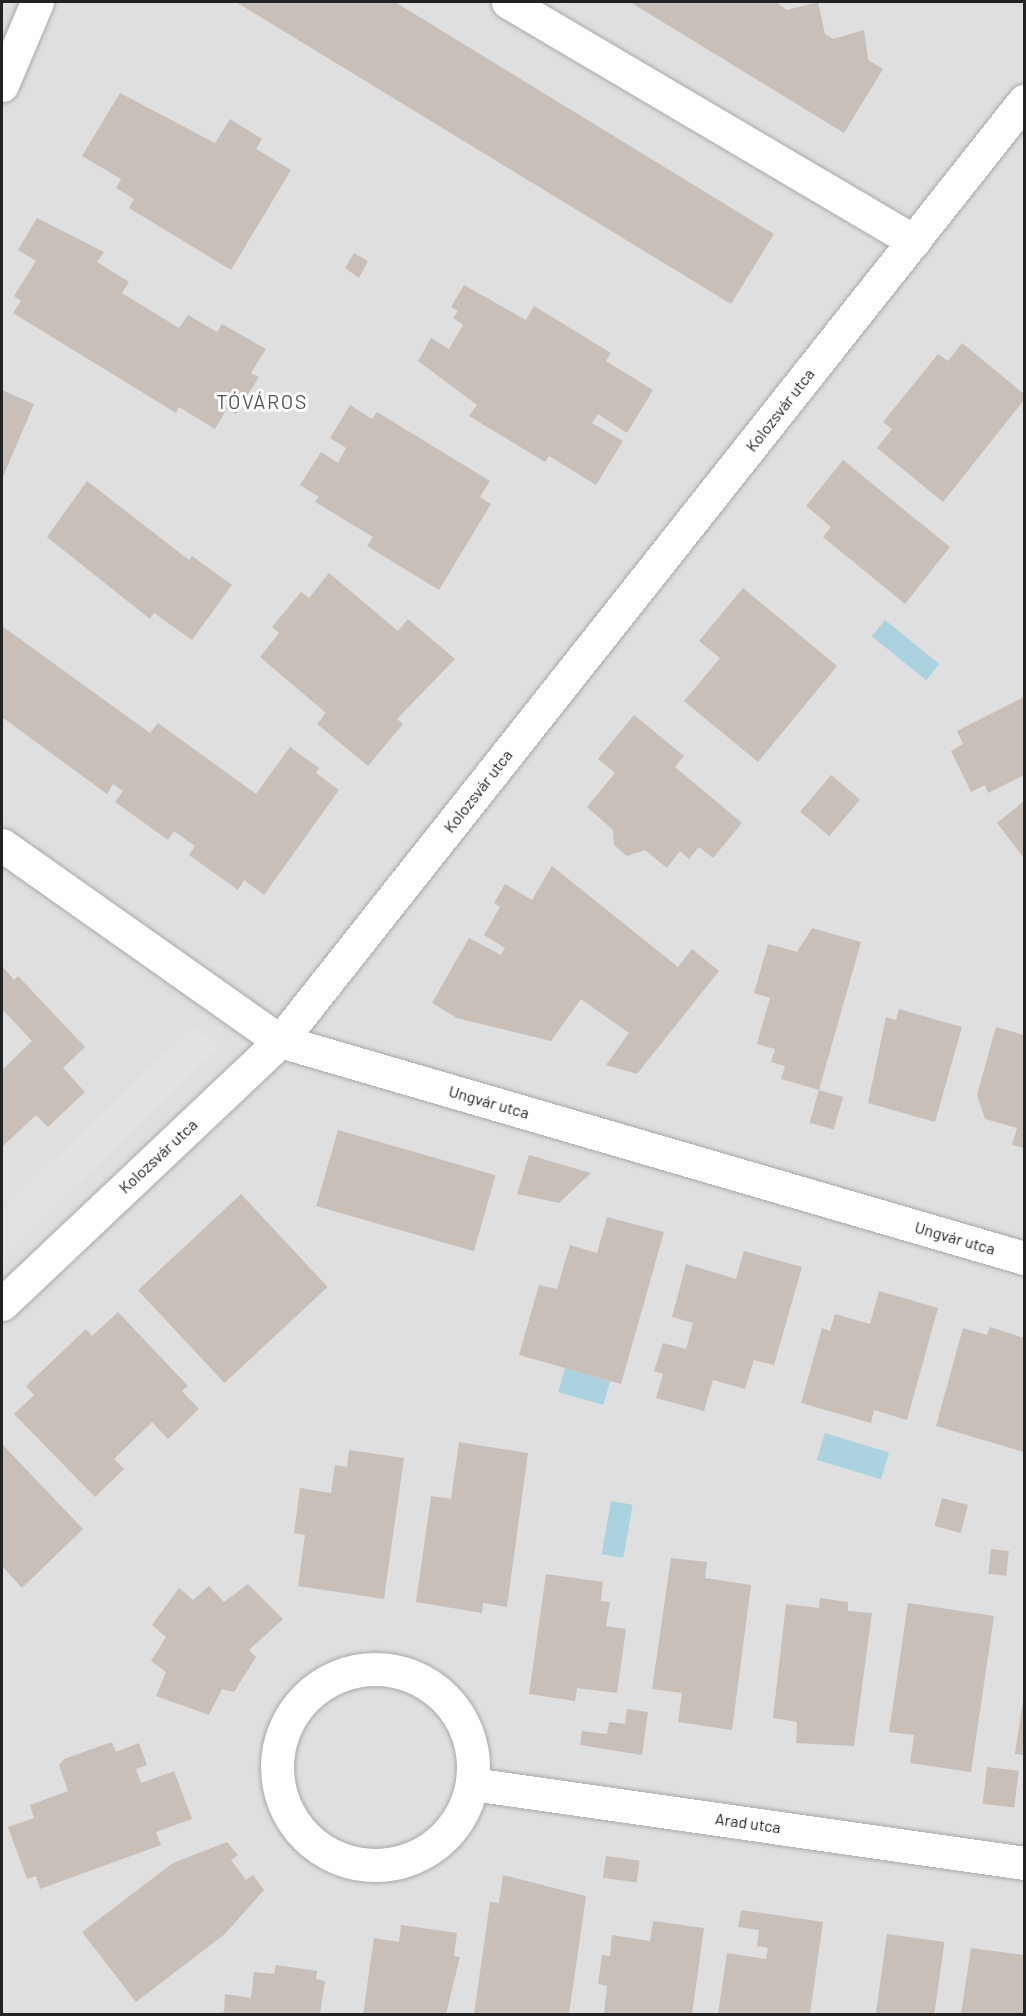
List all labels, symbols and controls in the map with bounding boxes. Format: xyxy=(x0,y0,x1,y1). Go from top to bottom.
street label: Kolozsvár utca xyxy=(742,365,818,455)
district label: TÓVÁROS xyxy=(216,389,308,413)
street label: Kolozsvár utca xyxy=(440,746,516,836)
street label: Ungvár utca xyxy=(447,1081,531,1123)
street label: Kolozsvár utca xyxy=(115,1115,201,1197)
street label: Ungvár utca xyxy=(913,1217,997,1259)
street label: Arad utca xyxy=(714,1809,782,1837)

